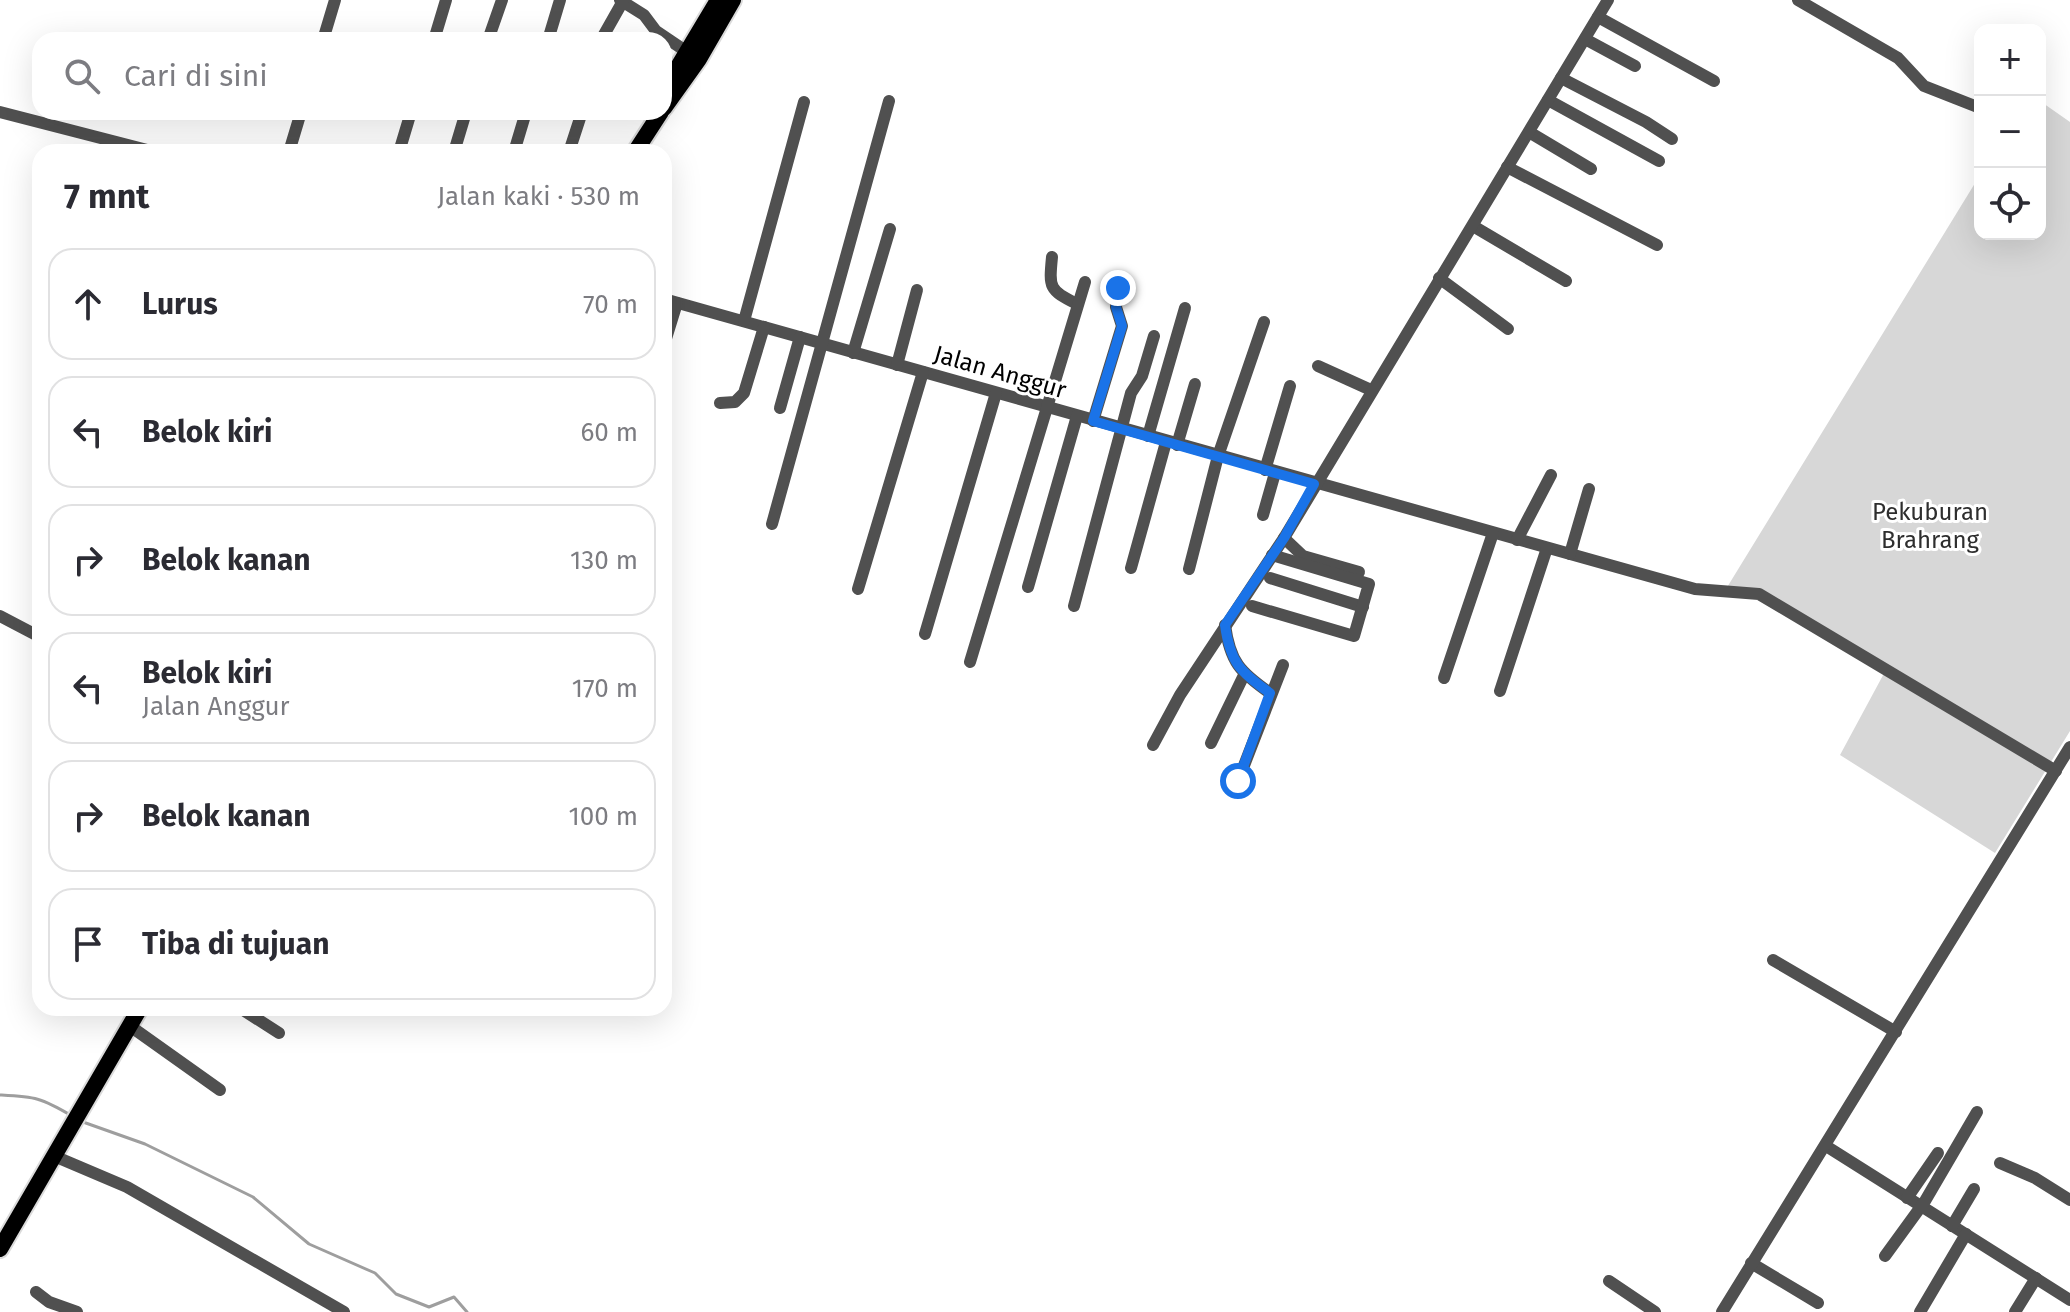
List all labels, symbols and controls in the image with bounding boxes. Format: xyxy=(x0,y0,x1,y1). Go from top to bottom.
map controls xyxy=(1974,24,2046,240)
button: + xyxy=(1974,24,2046,96)
search box xyxy=(32,32,672,120)
icon: search xyxy=(60,54,104,98)
text: Cari di sini xyxy=(124,58,268,94)
button: − xyxy=(1974,96,2046,168)
button: locate xyxy=(1974,168,2046,240)
text: 7 mnt xyxy=(64,176,149,217)
text: Jalan kaki · 530 m xyxy=(437,181,640,212)
route end xyxy=(1100,270,1136,306)
icon: ahead xyxy=(66,282,110,326)
text: Lurus xyxy=(142,286,218,322)
text: 70 m xyxy=(583,289,638,320)
street label: Jalan Anggur xyxy=(931,340,1070,404)
icon: left xyxy=(66,410,110,454)
text: Belok kiri xyxy=(142,414,273,450)
text: 60 m xyxy=(580,417,638,448)
park label: Pekuburan Brahrang xyxy=(1872,498,1988,554)
icon: right xyxy=(66,538,110,582)
text: Belok kanan xyxy=(142,542,311,578)
text: 130 m xyxy=(570,545,638,576)
text: Belok kiri xyxy=(142,655,273,691)
icon: left xyxy=(66,666,110,710)
text: 170 m xyxy=(572,673,638,704)
text: Jalan Anggur xyxy=(142,691,290,722)
route start xyxy=(1220,763,1256,799)
icon: right xyxy=(66,794,110,838)
text: Belok kanan xyxy=(142,798,311,834)
text: 100 m xyxy=(569,801,638,832)
icon: arrive xyxy=(66,922,110,966)
text: Tiba di tujuan xyxy=(142,926,329,962)

